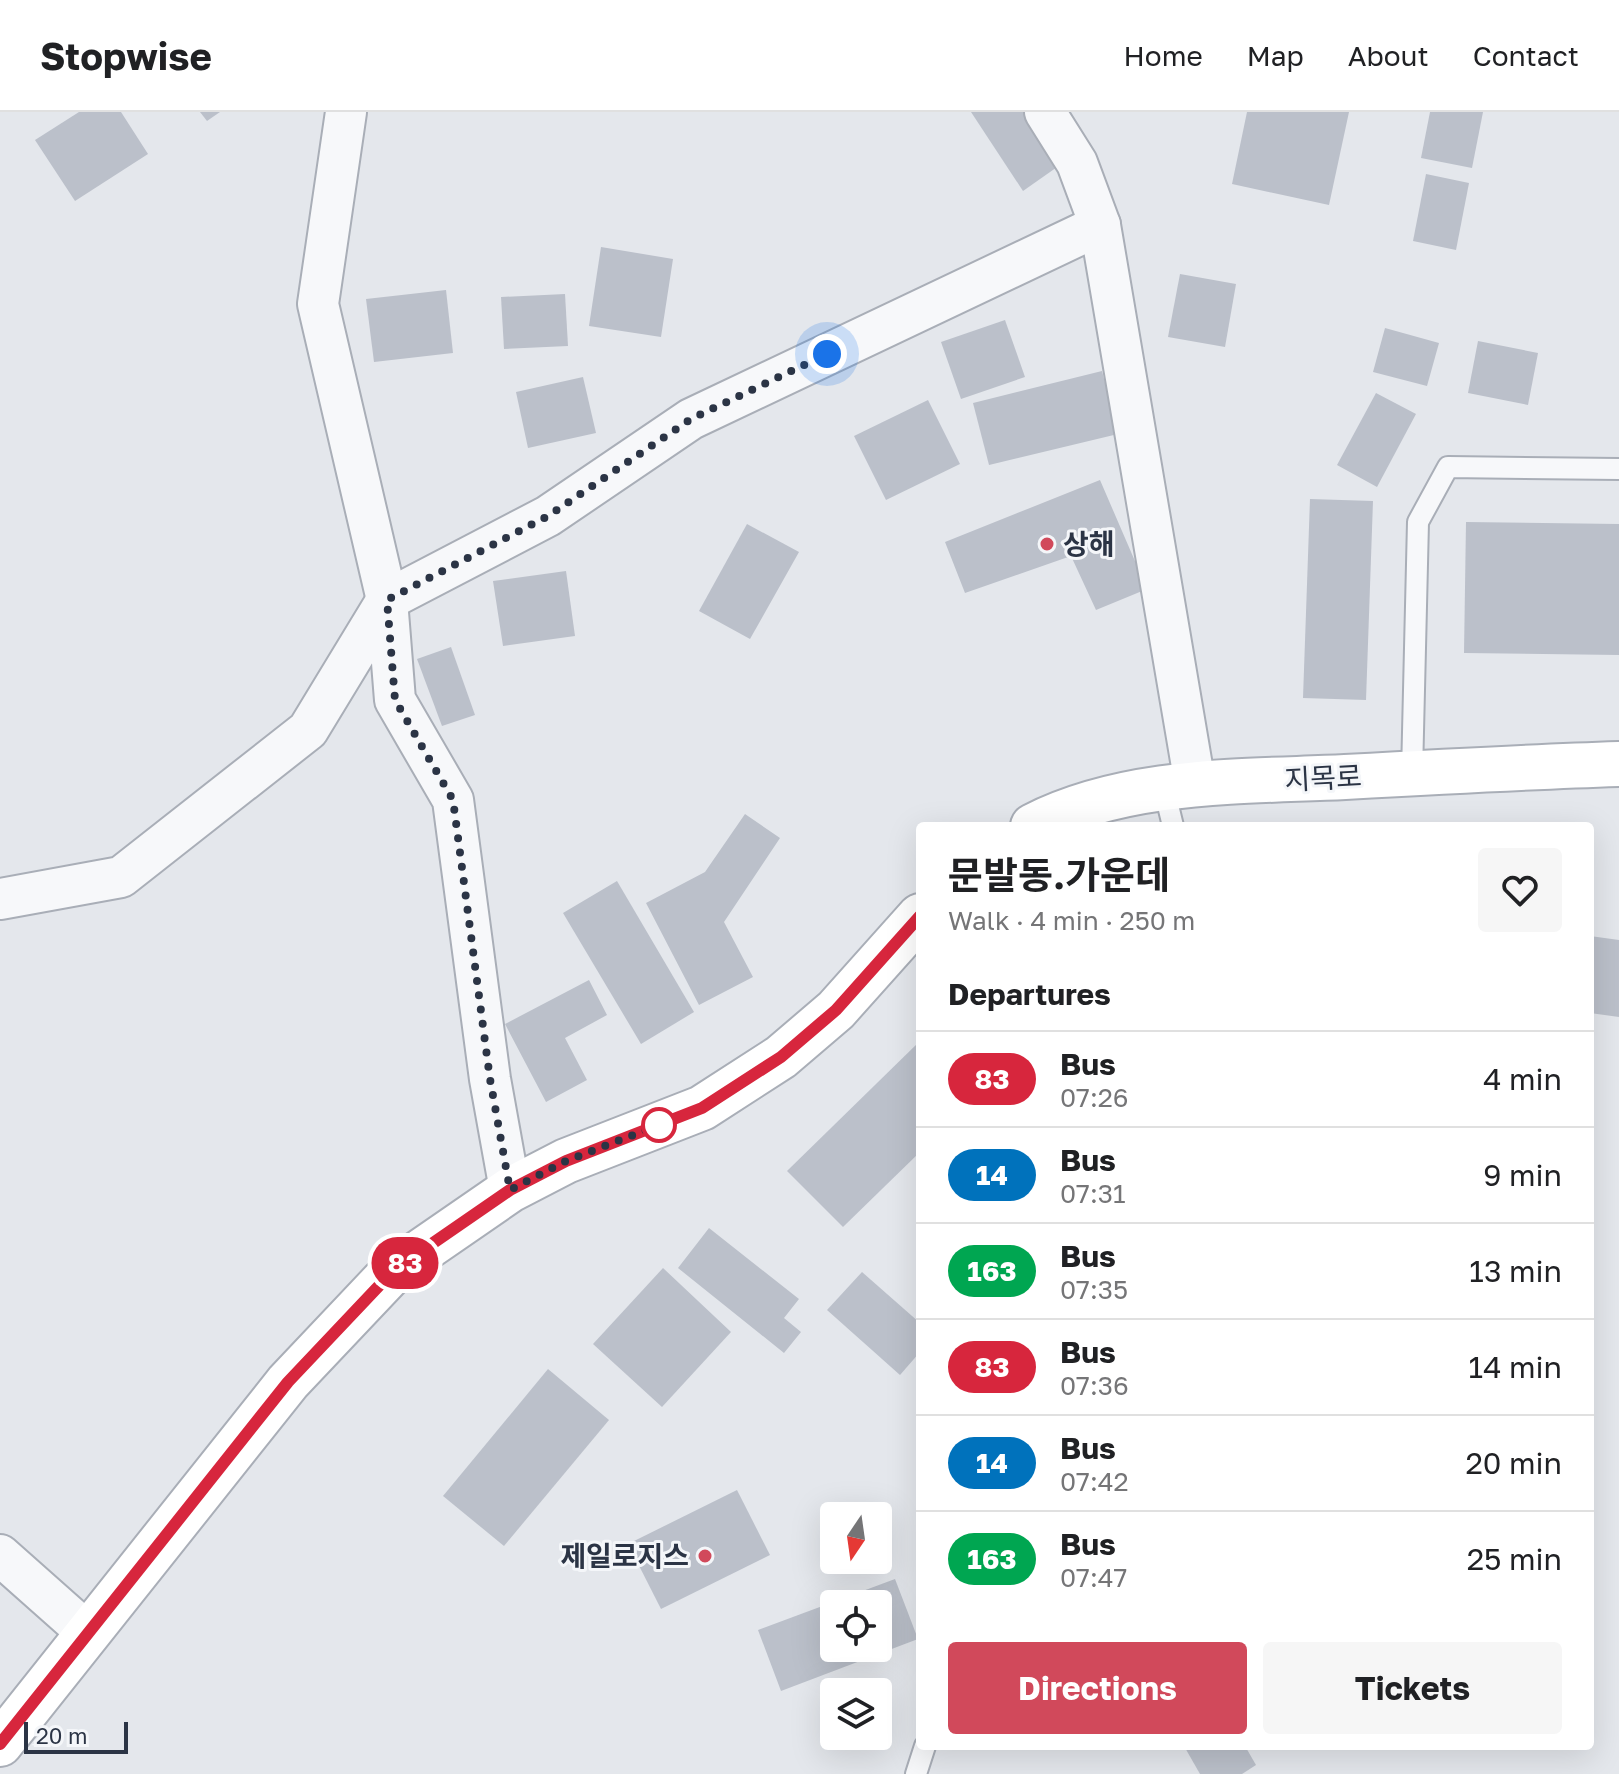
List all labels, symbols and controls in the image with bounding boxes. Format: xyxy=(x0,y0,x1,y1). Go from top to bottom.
text: Stopwise xyxy=(40,33,212,78)
text: Home xyxy=(1124,39,1203,72)
text: Map xyxy=(1247,39,1304,72)
text: About xyxy=(1348,39,1429,72)
text: Contact xyxy=(1473,39,1579,72)
your location xyxy=(807,334,847,374)
place label: 상해 xyxy=(1063,527,1115,560)
marker: 상해 xyxy=(1038,535,1056,553)
street label: 지목로 xyxy=(1284,759,1362,796)
button: heart xyxy=(1478,848,1562,932)
text: 문발동.가운데 xyxy=(948,852,1170,897)
text: Walk · 4 min · 250 m xyxy=(948,905,1195,936)
text: Departures xyxy=(948,976,1111,1012)
text: Bus xyxy=(1060,1046,1116,1082)
text: 4 min xyxy=(1483,1061,1562,1097)
text: 83 xyxy=(974,1062,1010,1095)
text: 07:26 xyxy=(1060,1082,1129,1113)
unlabelled marker xyxy=(642,1108,676,1142)
text: Bus xyxy=(1060,1142,1116,1178)
text: 9 min xyxy=(1483,1157,1562,1193)
text: 14 xyxy=(976,1158,1008,1191)
text: 07:31 xyxy=(1060,1178,1126,1209)
line badge: 83 xyxy=(369,1237,441,1289)
text: Bus xyxy=(1060,1238,1116,1274)
text: 83 xyxy=(387,1246,423,1279)
text: 13 min xyxy=(1469,1253,1562,1289)
text: 163 xyxy=(967,1254,1017,1287)
text: 07:35 xyxy=(1060,1274,1128,1305)
text: Bus xyxy=(1060,1334,1116,1370)
text: 14 min xyxy=(1469,1349,1562,1385)
text: 83 xyxy=(974,1350,1010,1383)
text: 07:36 xyxy=(1060,1370,1129,1401)
text: Bus xyxy=(1060,1430,1116,1466)
text: 20 min xyxy=(1465,1445,1562,1481)
text: 14 xyxy=(976,1446,1008,1479)
text: 07:42 xyxy=(1060,1466,1129,1497)
north arrow xyxy=(820,1502,892,1574)
map controls xyxy=(820,1502,892,1750)
text: Bus xyxy=(1060,1526,1116,1562)
place label: 제일로지스 xyxy=(560,1539,689,1572)
text: 25 min xyxy=(1467,1541,1562,1577)
text: 163 xyxy=(967,1542,1017,1575)
marker: 제일로지스 xyxy=(696,1547,714,1565)
text: 07:47 xyxy=(1060,1562,1127,1593)
button: locate xyxy=(820,1590,892,1662)
button: Directions xyxy=(948,1642,1247,1734)
button: Tickets xyxy=(1263,1642,1562,1734)
button: layers xyxy=(820,1678,892,1750)
scale bar xyxy=(24,1718,128,1754)
text: 20 m xyxy=(36,1722,87,1749)

